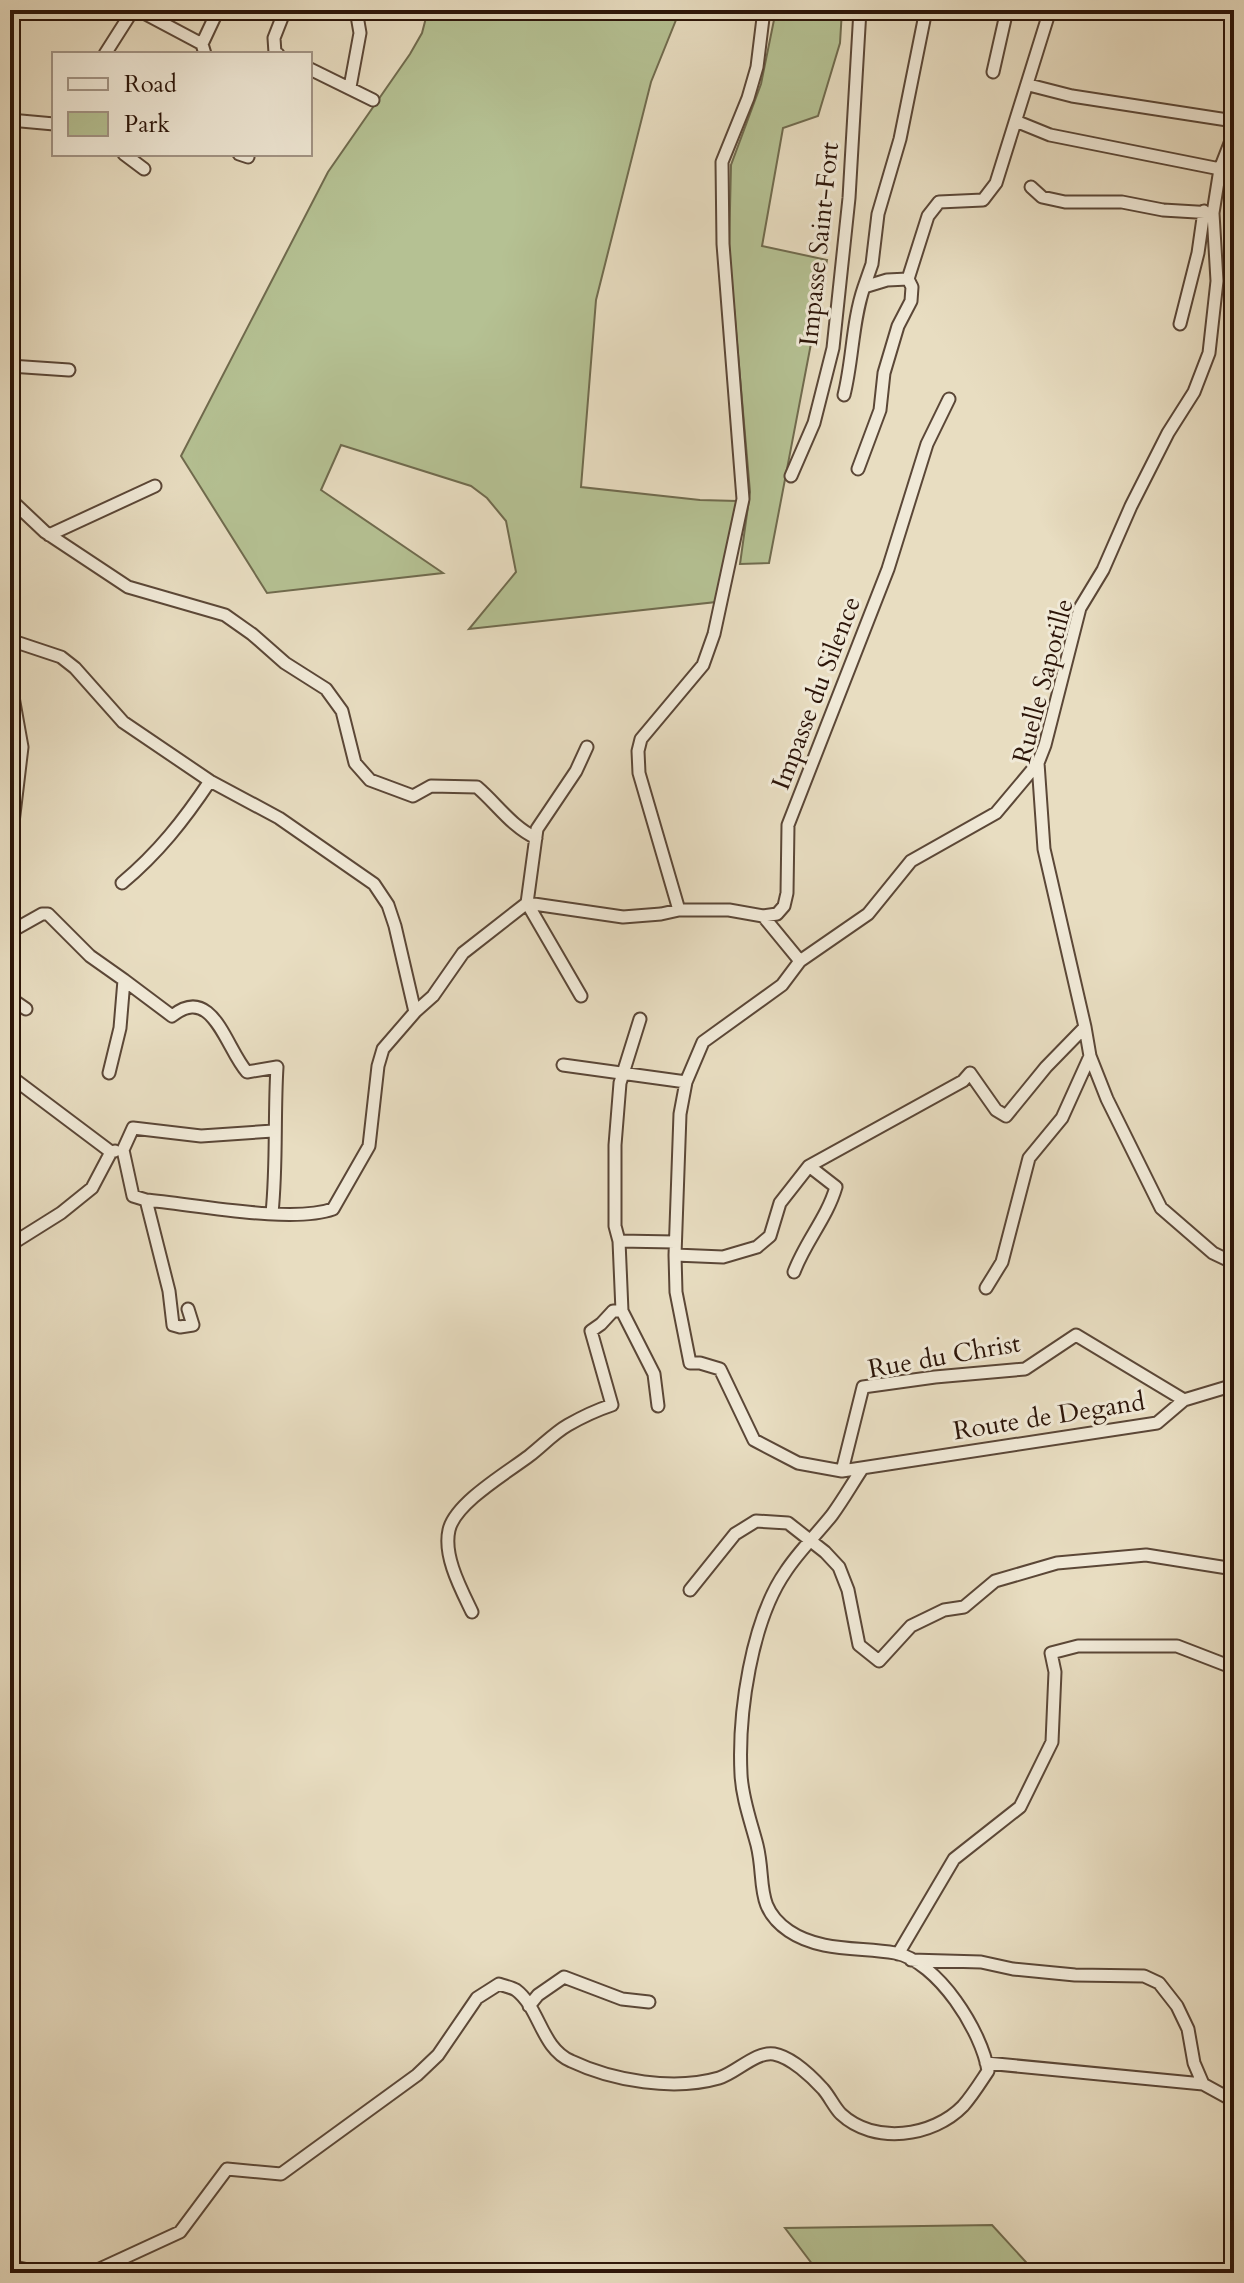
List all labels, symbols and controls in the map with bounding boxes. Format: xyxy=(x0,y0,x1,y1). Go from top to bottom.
legend xyxy=(52,52,312,156)
text: Road xyxy=(124,68,177,101)
text: Park xyxy=(124,108,170,141)
street label: Impasse Saint-Fort xyxy=(791,140,847,348)
street label: Impasse du Silence xyxy=(763,591,869,795)
street label: Ruelle Sapotille xyxy=(1004,595,1082,767)
street label: Rue du Christ xyxy=(865,1325,1023,1387)
street label: Route de Degand xyxy=(951,1384,1147,1448)

